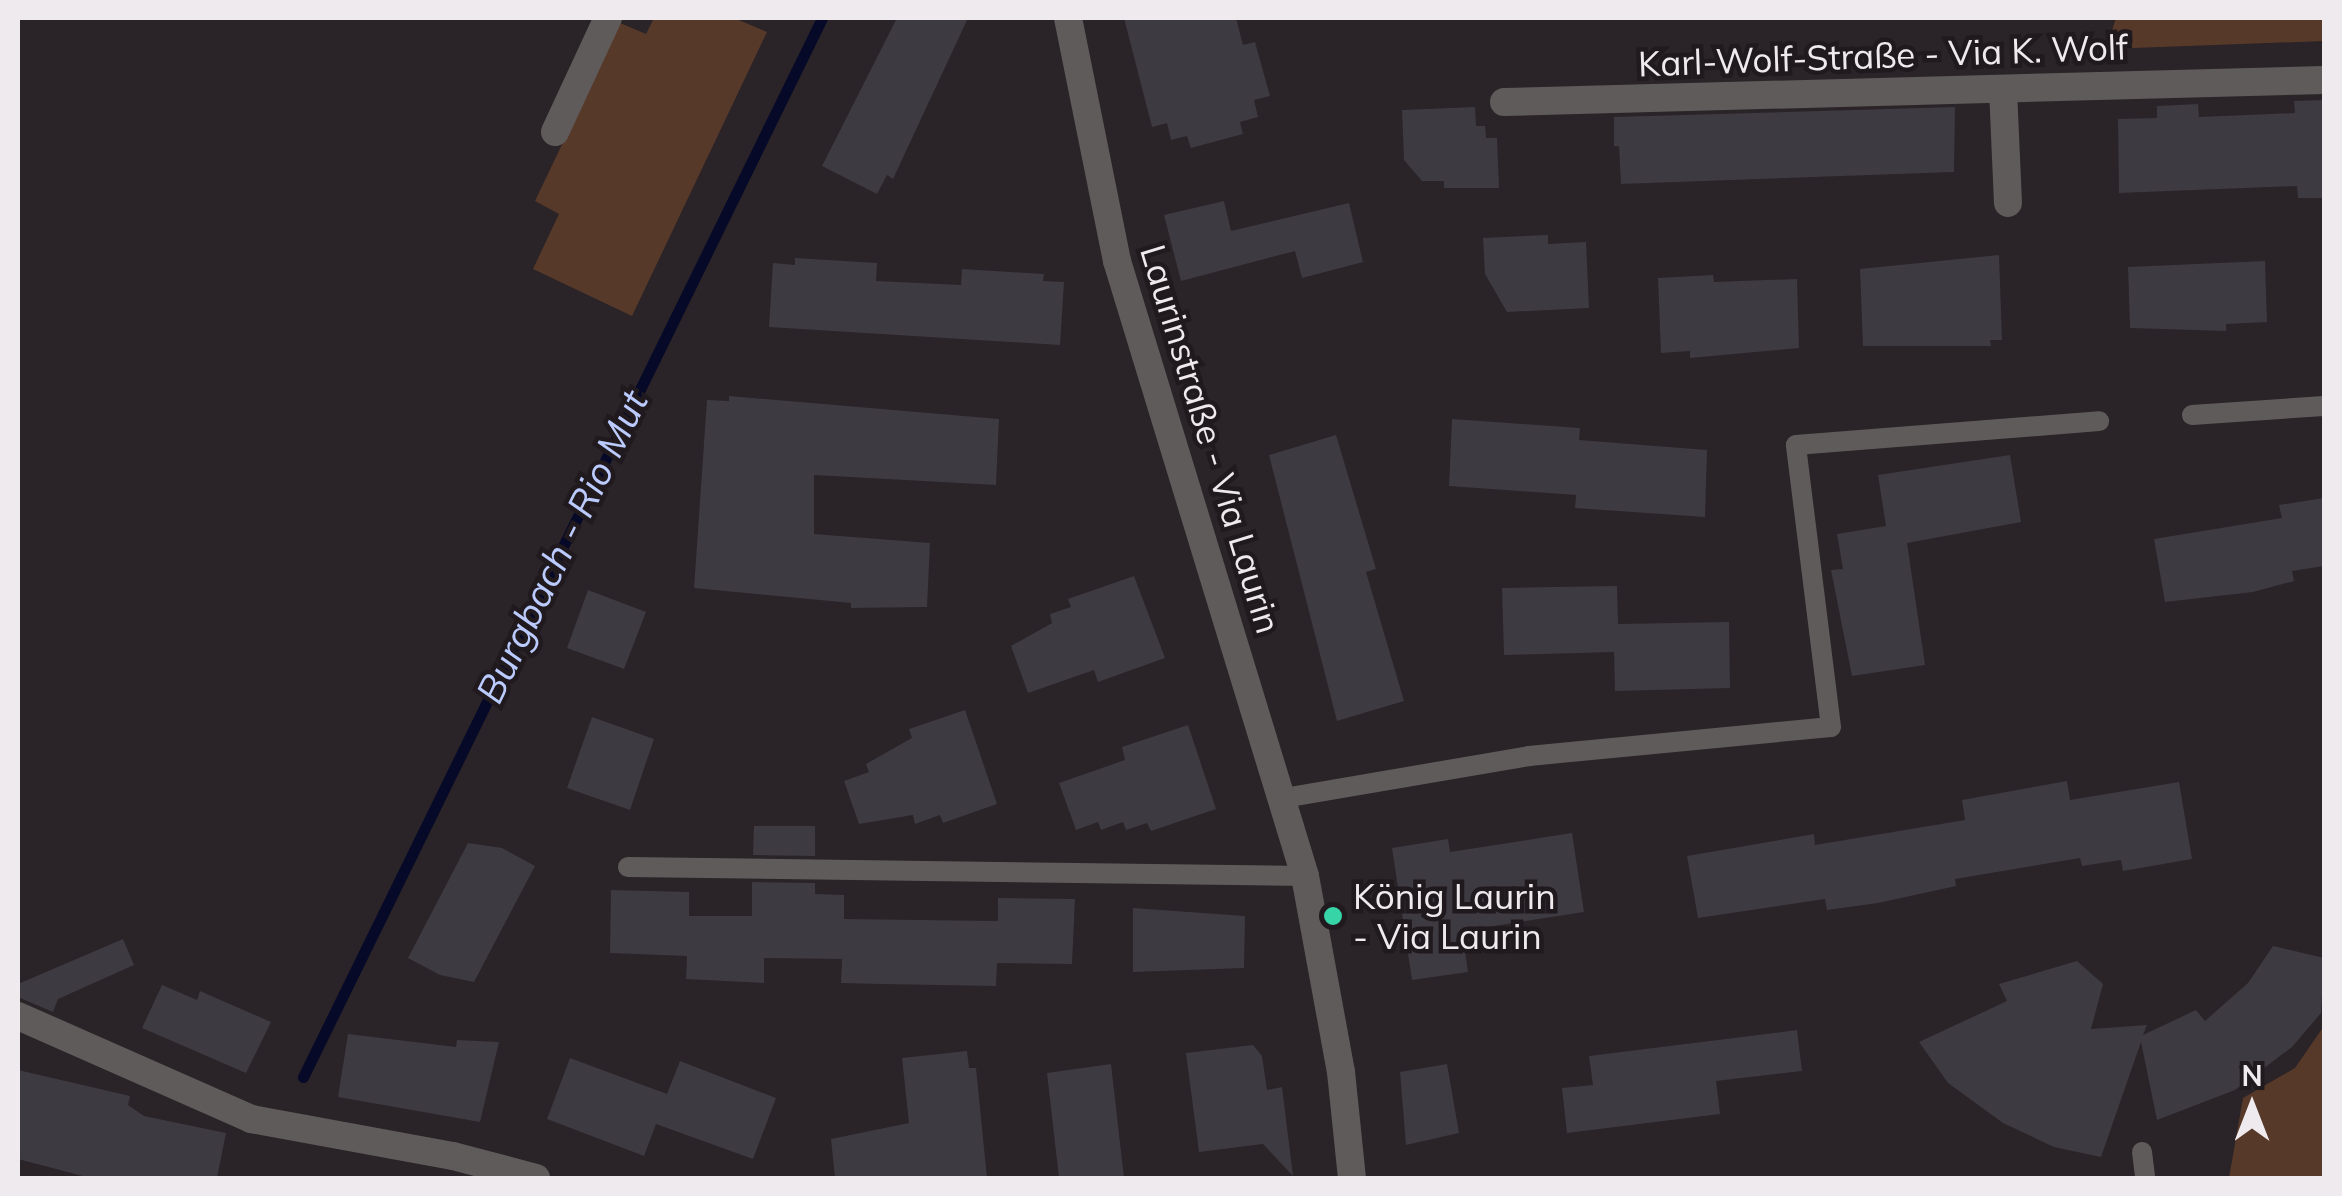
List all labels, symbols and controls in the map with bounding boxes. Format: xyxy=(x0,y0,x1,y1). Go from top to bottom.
street label: Karl-Wolf-Straße - Via K. Wolf xyxy=(1637,25,2129,85)
street label: Laurinstraße - Via Laurin xyxy=(1132,240,1290,638)
water label: Burgbach - Rio Mut xyxy=(467,383,657,711)
place label: König Laurin - Via Laurin xyxy=(1353,875,1556,957)
marker: König Laurin - Via Laurin xyxy=(1322,905,1344,927)
north arrow xyxy=(2202,1056,2302,1156)
text: N xyxy=(2241,1058,2263,1093)

